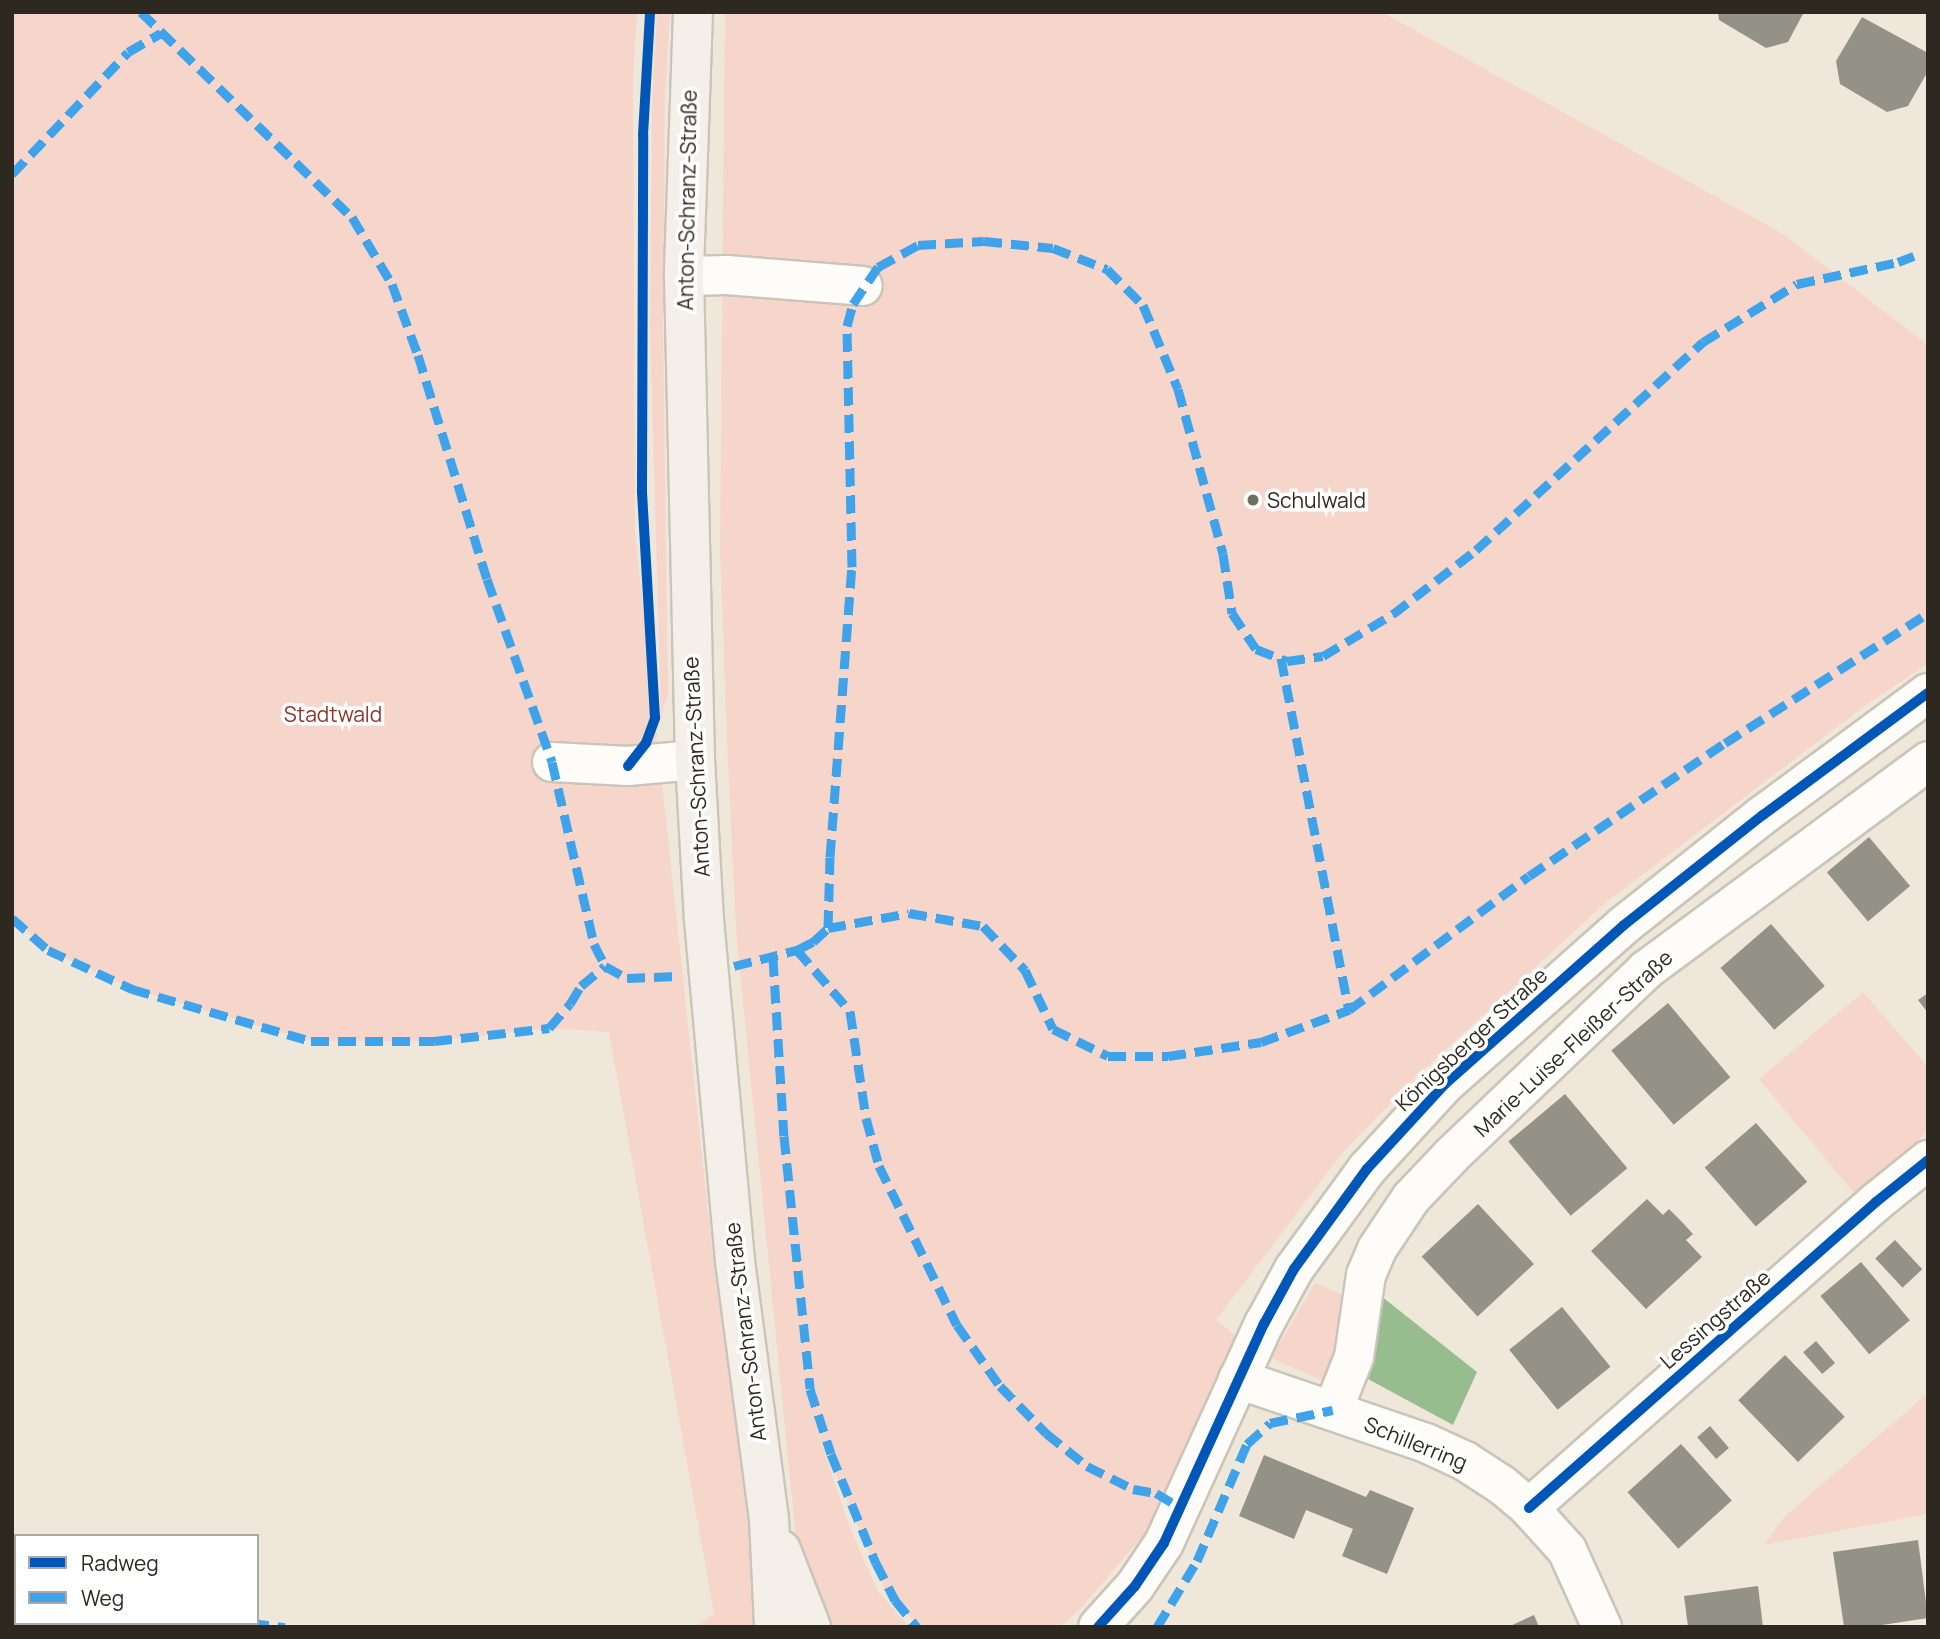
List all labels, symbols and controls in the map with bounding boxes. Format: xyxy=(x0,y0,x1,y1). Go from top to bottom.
street label: Anton-Schranz-Straße xyxy=(672,89,702,311)
place label: Schulwald xyxy=(1267,487,1366,513)
marker: Schulwald xyxy=(1245,492,1261,508)
street label: Anton-Schranz-Straße xyxy=(678,656,714,878)
park label: Stadtwald xyxy=(284,701,382,727)
street label: Marie-Luise-Fleißer-Straße xyxy=(1469,944,1677,1142)
street label: Königsberger Straße xyxy=(1390,962,1552,1116)
street label: Anton-Schranz-Straße xyxy=(719,1221,771,1443)
street label: Lessingstraße xyxy=(1655,1264,1775,1374)
street label: Schillerring xyxy=(1361,1411,1471,1475)
legend xyxy=(14,1534,259,1625)
text: Radweg xyxy=(81,1549,159,1577)
text: Weg xyxy=(81,1584,124,1612)

